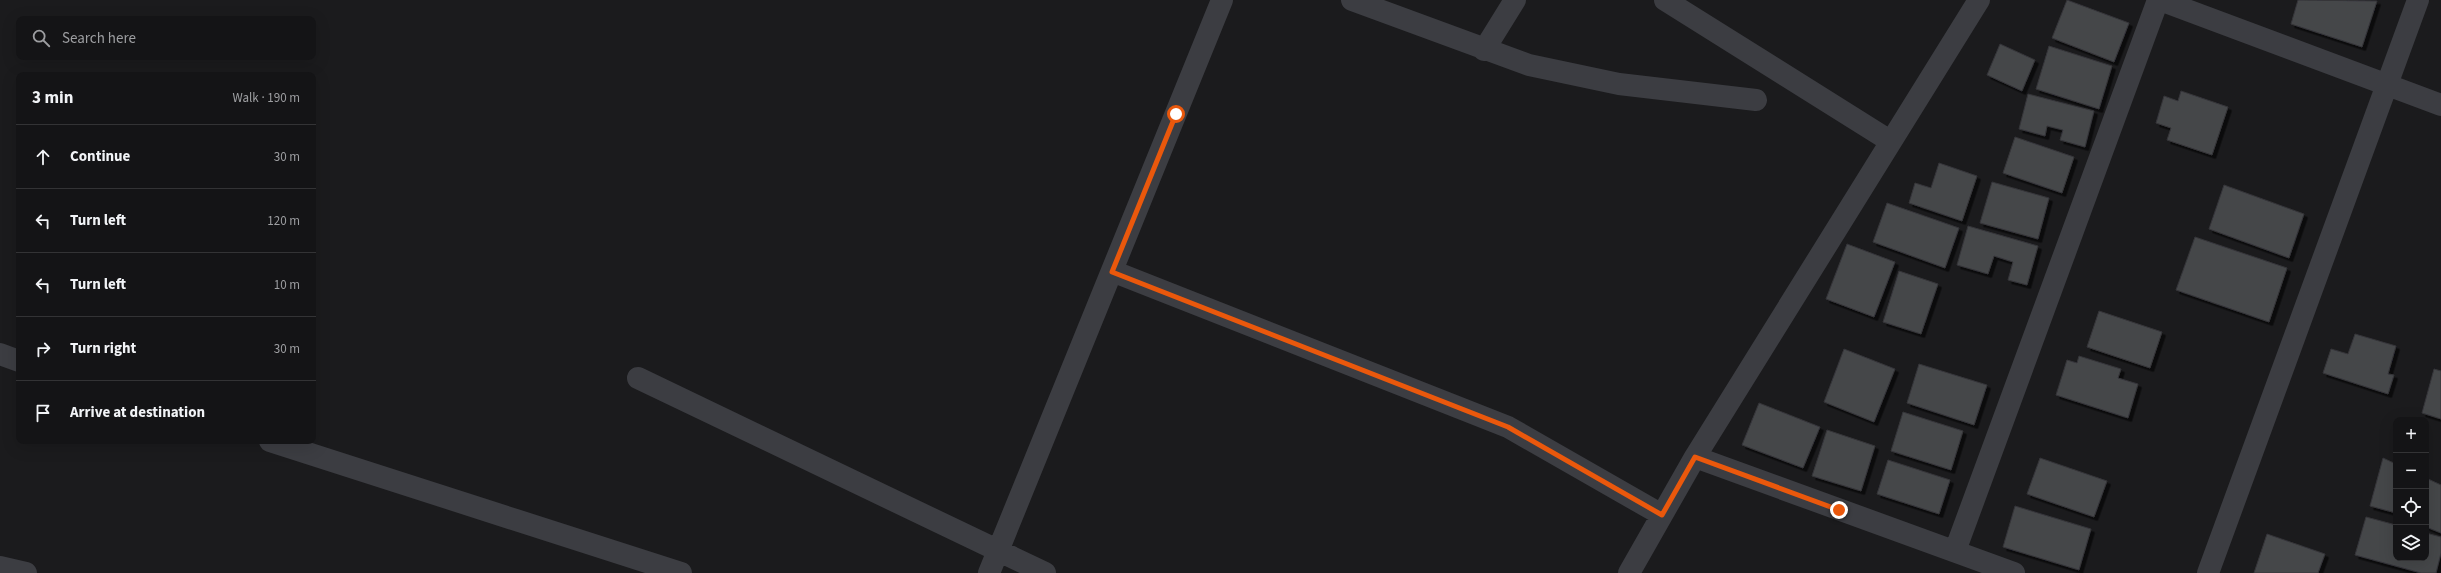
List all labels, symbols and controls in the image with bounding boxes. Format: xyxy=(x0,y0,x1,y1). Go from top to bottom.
search box xyxy=(16,16,316,60)
icon: search xyxy=(30,27,52,49)
text: Search here xyxy=(62,28,136,49)
text: 3 min xyxy=(32,86,73,110)
text: Walk · 190 m xyxy=(232,89,300,107)
route start xyxy=(1167,105,1185,123)
icon: ahead xyxy=(32,146,54,168)
text: Continue xyxy=(70,146,130,167)
text: 30 m xyxy=(274,148,300,166)
icon: left xyxy=(32,210,54,232)
text: Turn left xyxy=(70,210,126,231)
text: 120 m xyxy=(267,212,300,230)
icon: left xyxy=(32,274,54,296)
text: Turn left xyxy=(70,274,126,295)
text: 10 m xyxy=(274,276,300,294)
icon: right xyxy=(32,338,54,360)
text: Turn right xyxy=(70,338,136,359)
text: 30 m xyxy=(274,340,300,358)
icon: arrive xyxy=(32,402,54,424)
text: Arrive at destination xyxy=(70,402,205,423)
map controls xyxy=(2393,417,2429,561)
button: + xyxy=(2393,417,2429,453)
button: − xyxy=(2393,453,2429,489)
button: locate xyxy=(2393,489,2429,525)
route end xyxy=(1830,501,1848,519)
button: layers xyxy=(2393,525,2429,561)

